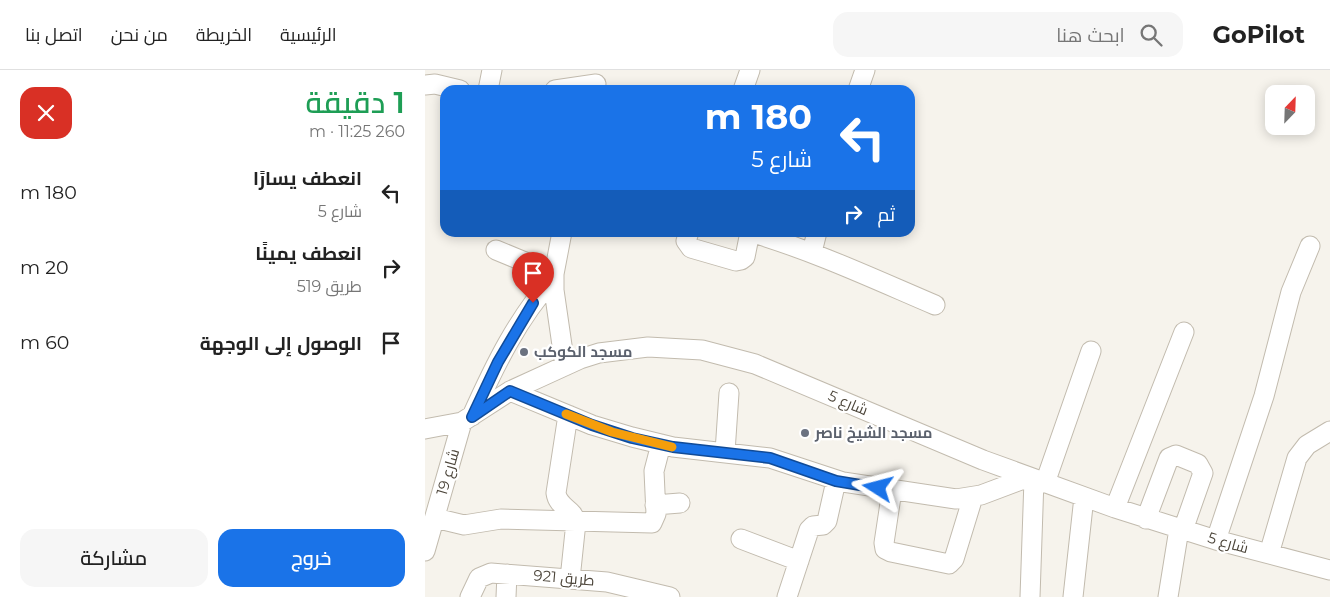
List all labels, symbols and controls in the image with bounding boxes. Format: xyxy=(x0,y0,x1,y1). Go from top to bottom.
search box xyxy=(833,12,1183,57)
text: GoPilot xyxy=(1213,20,1305,49)
icon: search xyxy=(1137,21,1165,49)
text: اتصل بنا xyxy=(25,24,83,46)
text: من نحن xyxy=(111,24,168,46)
text: الخريطة xyxy=(196,24,252,46)
text: الرئيسية xyxy=(280,24,336,46)
text: ابحث هنا xyxy=(1056,24,1125,47)
text: 1 دقيقة xyxy=(305,84,405,121)
north arrow xyxy=(1265,85,1315,135)
map controls xyxy=(1265,85,1315,135)
button: close xyxy=(20,87,72,139)
text: 180 m xyxy=(705,95,812,138)
icon: left xyxy=(830,105,895,170)
text: 260 m · 11:25 xyxy=(309,122,405,141)
text: شارع 5 xyxy=(751,146,812,173)
text: انعطف يسارًا xyxy=(253,167,362,190)
icon: left xyxy=(377,179,405,207)
text: 180 m xyxy=(20,181,77,204)
icon: right xyxy=(839,200,867,228)
text: شارع 5 xyxy=(318,202,362,221)
text: ثم xyxy=(877,203,895,226)
text: انعطف يمينًا xyxy=(255,242,362,265)
pin xyxy=(512,252,554,303)
icon: right xyxy=(377,254,405,282)
text: 20 m xyxy=(20,256,69,279)
icon: arrive xyxy=(519,259,547,287)
text: طريق 519 xyxy=(297,277,362,296)
icon: arrive xyxy=(377,329,405,357)
text: 60 m xyxy=(20,331,69,354)
text: الوصول إلى الوجهة xyxy=(200,332,362,355)
place label: مسجد الكوكب xyxy=(534,342,632,361)
marker: مسجد الكوكب xyxy=(518,346,530,358)
street label: شارع 5 xyxy=(825,386,871,421)
place label: مسجد الشيخ ناصر xyxy=(814,423,932,443)
marker: مسجد الشيخ ناصر xyxy=(799,427,811,439)
street label: شارع 19 xyxy=(432,446,465,498)
position arrow xyxy=(851,461,903,513)
street label: شارع 5 xyxy=(1205,528,1251,559)
button: مشاركة xyxy=(20,529,208,587)
button: خروج xyxy=(218,529,405,587)
street label: طريق 921 xyxy=(533,565,595,591)

